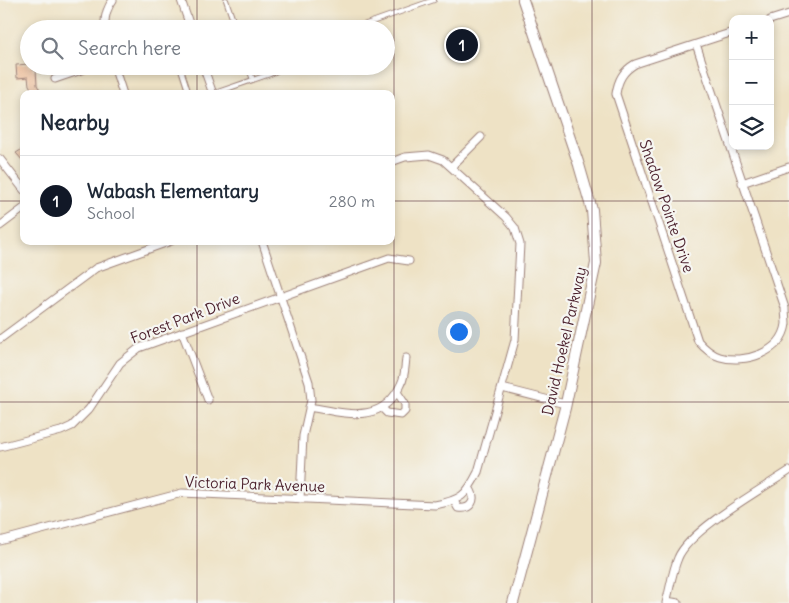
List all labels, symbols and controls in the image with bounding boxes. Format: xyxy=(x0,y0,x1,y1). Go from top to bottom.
map controls xyxy=(729,15,774,150)
button: + xyxy=(729,15,774,60)
search box xyxy=(20,20,395,75)
pin: 1 xyxy=(446,26,478,64)
icon: search xyxy=(38,34,66,62)
text: Search here xyxy=(78,36,181,60)
button: − xyxy=(729,60,774,105)
button: layers xyxy=(729,105,774,150)
text: Nearby xyxy=(40,109,110,136)
street label: Shadow Pointe Drive xyxy=(635,137,699,275)
text: Wabash Elementary xyxy=(87,179,259,203)
text: 1 xyxy=(53,191,59,211)
text: 280 m xyxy=(329,191,375,211)
text: School xyxy=(87,203,135,223)
street label: David Hoekel Parkway xyxy=(538,265,590,417)
street label: Forest Park Drive xyxy=(128,288,242,348)
your location xyxy=(446,319,472,345)
street label: Victoria Park Avenue xyxy=(185,472,325,496)

